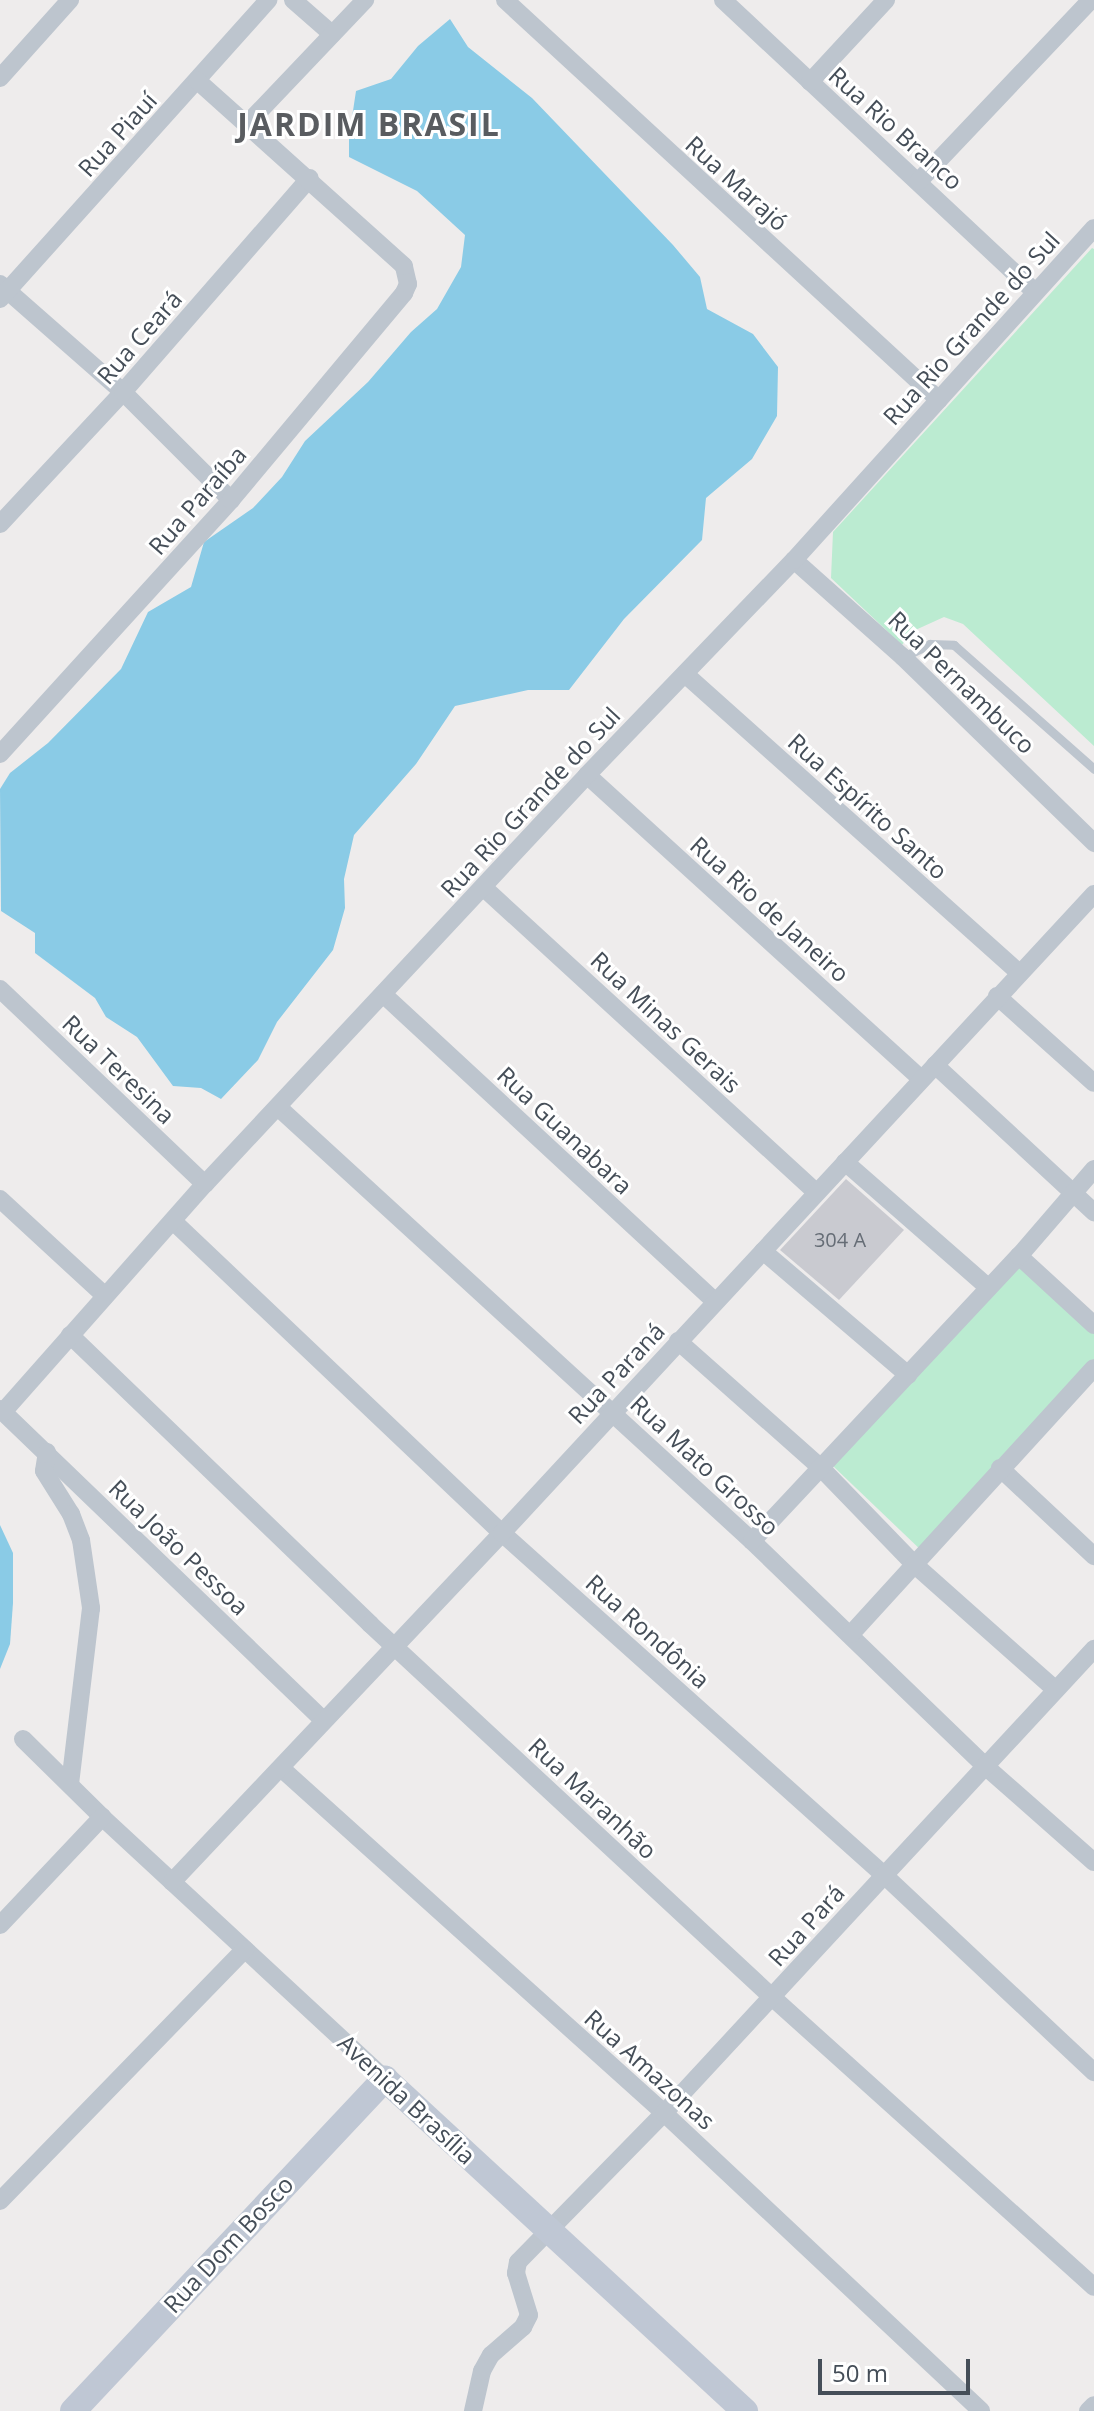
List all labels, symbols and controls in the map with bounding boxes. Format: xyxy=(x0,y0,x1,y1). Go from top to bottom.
street label: Rua Rio Branco xyxy=(823,60,969,196)
street label: Rua Piauí xyxy=(72,86,162,182)
district label: JARDIM BRASIL xyxy=(237,105,501,143)
street label: Rua Marajó xyxy=(680,130,794,236)
street label: Rua Rio Grande do Sul xyxy=(877,226,1065,430)
street label: Rua Ceará xyxy=(91,284,187,390)
street label: Rua Paraíba xyxy=(142,440,252,560)
street label: Rua Pernambuco xyxy=(883,605,1041,759)
street label: Rua Rio Grande do Sul xyxy=(434,701,626,903)
street label: Rua Espírito Santo xyxy=(783,727,953,885)
street label: Rua Rio de Janeiro xyxy=(685,830,855,988)
street label: Rua Minas Gerais xyxy=(585,945,747,1099)
street label: Rua Teresina xyxy=(57,1008,181,1130)
street label: Rua Guanabara xyxy=(492,1060,638,1200)
house number: 304 A xyxy=(814,1227,866,1251)
street label: Rua Paraná xyxy=(562,1316,670,1430)
street label: Rua Mato Grosso xyxy=(625,1389,785,1541)
street label: Rua João Pessoa xyxy=(103,1473,255,1621)
street label: Rua Rondônia xyxy=(580,1568,716,1694)
street label: Rua Maranhão xyxy=(523,1731,663,1865)
street label: Rua Pará xyxy=(762,1878,850,1972)
street label: Rua Amazonas xyxy=(579,2003,721,2135)
street label: Avenida Brasília xyxy=(332,2028,482,2170)
street label: Rua Dom Bosco xyxy=(157,2170,299,2318)
scale bar xyxy=(822,2343,974,2393)
text: 50 m xyxy=(832,2356,888,2389)

